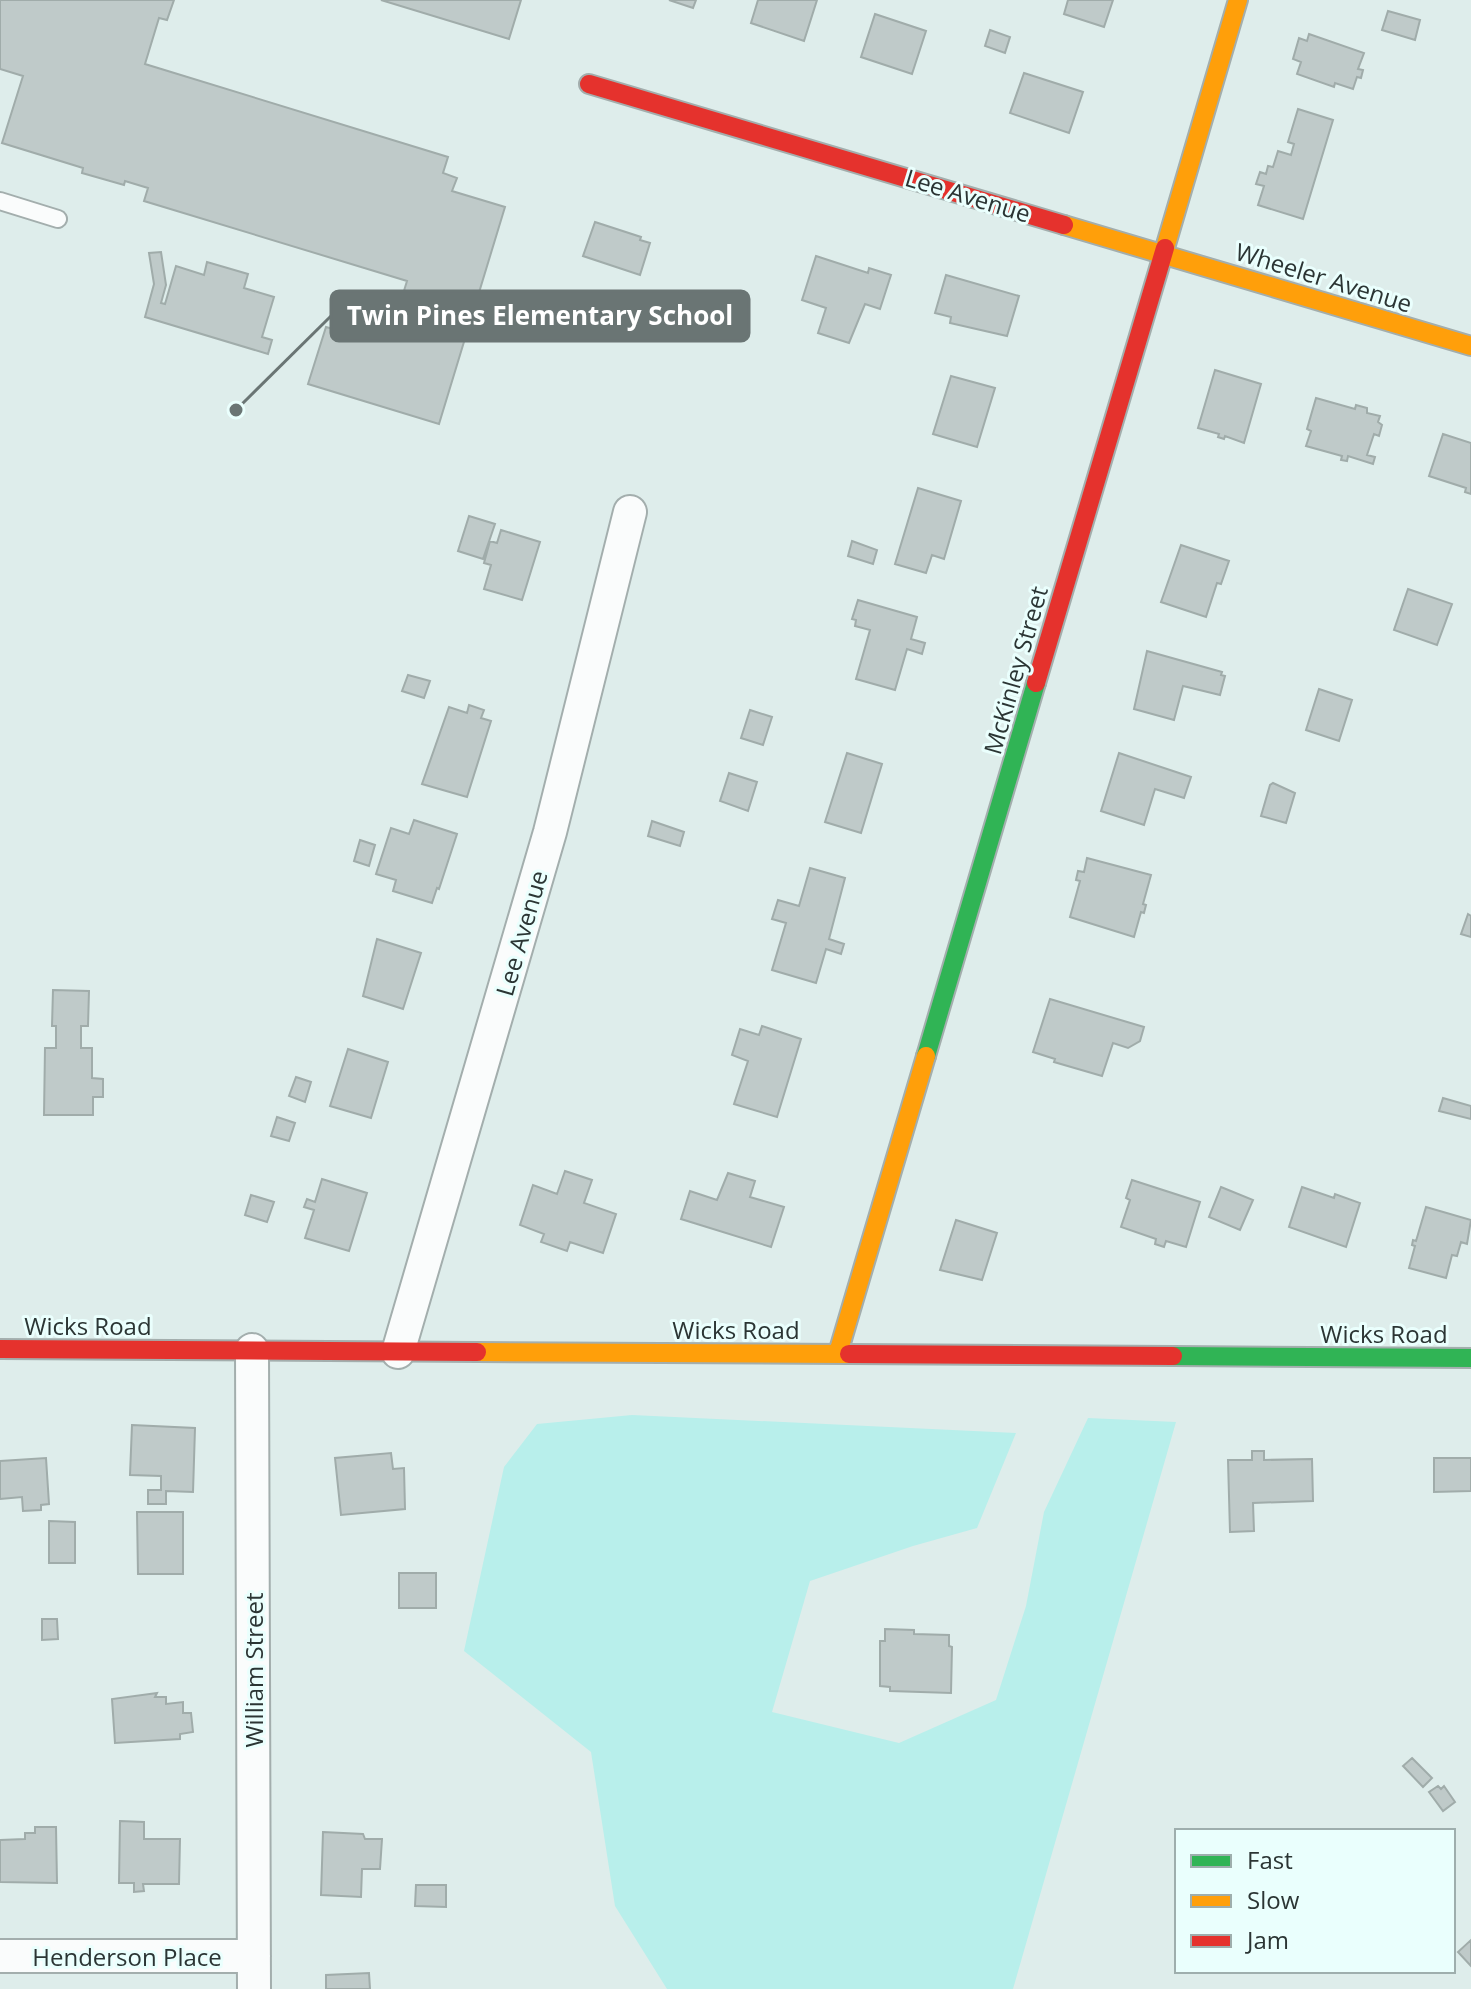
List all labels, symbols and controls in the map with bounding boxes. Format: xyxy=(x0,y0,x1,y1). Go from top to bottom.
street label: Lee Avenue xyxy=(901,160,1035,230)
street label: Wheeler Avenue xyxy=(1232,234,1416,320)
callout: Twin Pines Elementary School xyxy=(331,291,749,341)
text: Twin Pines Elementary School xyxy=(347,297,733,333)
street label: McKinley Street xyxy=(975,582,1055,758)
street label: Lee Avenue xyxy=(487,866,555,1000)
street label: Wicks Road xyxy=(24,1309,152,1342)
street label: Wicks Road xyxy=(672,1313,800,1346)
street label: Wicks Road xyxy=(1320,1317,1448,1350)
street label: William Street xyxy=(237,1592,270,1748)
legend xyxy=(1175,1829,1455,1973)
text: Fast xyxy=(1247,1843,1293,1876)
text: Slow xyxy=(1247,1883,1300,1916)
text: Jam xyxy=(1245,1923,1289,1956)
street label: Henderson Place xyxy=(32,1940,222,1973)

